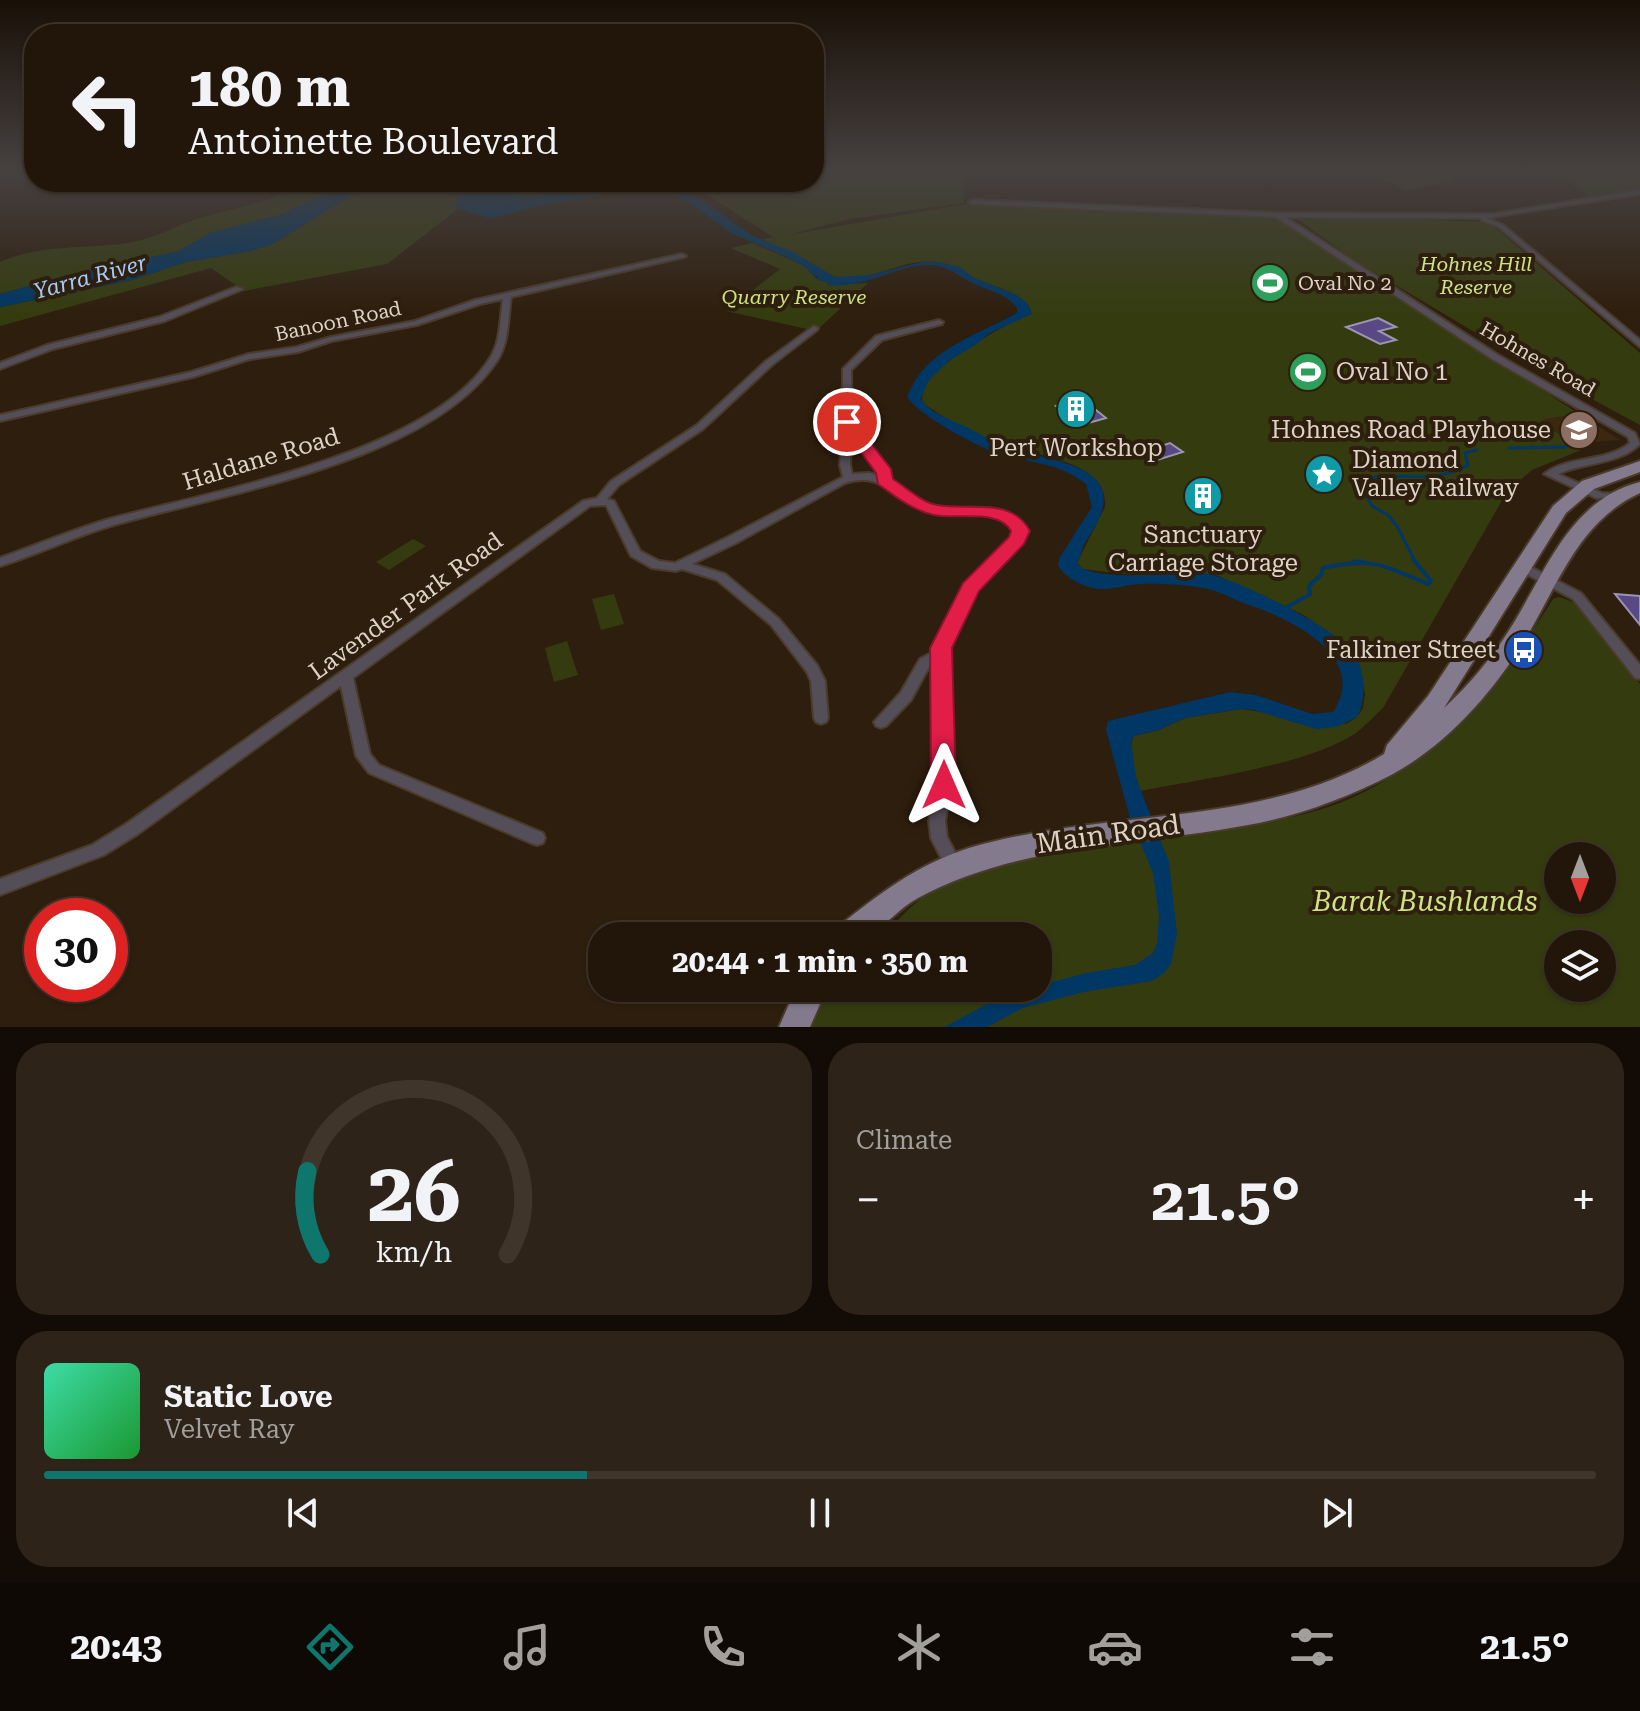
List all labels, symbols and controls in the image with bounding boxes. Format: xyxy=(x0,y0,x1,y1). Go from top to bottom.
text: 180 m xyxy=(188,54,350,120)
icon: left xyxy=(56,56,160,160)
text: Antoinette Boulevard xyxy=(188,121,558,163)
water label: Yarra River xyxy=(31,250,149,304)
park label: Hohnes Hill Reserve xyxy=(1419,252,1532,299)
sports icon: Oval No 2 xyxy=(1249,262,1291,304)
place label: Oval No 2 xyxy=(1298,271,1392,295)
park label: Quarry Reserve xyxy=(722,285,866,309)
street label: Banoon Road xyxy=(273,296,404,346)
street label: Hohnes Road xyxy=(1476,316,1600,402)
sports icon: Oval No 1 xyxy=(1287,351,1329,393)
place label: Oval No 1 xyxy=(1336,358,1448,386)
pin xyxy=(813,388,881,456)
building icon: Pert Workshop xyxy=(1055,388,1097,430)
icon: arrive xyxy=(825,400,869,444)
school or university icon: Hohnes Road Playhouse xyxy=(1558,409,1600,451)
place label: Hohnes Road Playhouse xyxy=(1271,416,1551,444)
street label: Haldane Road xyxy=(179,422,343,496)
place label: Pert Workshop xyxy=(989,434,1163,462)
place label: Diamond Valley Railway xyxy=(1352,446,1520,502)
place icon: Diamond Valley Railway xyxy=(1303,453,1345,495)
building icon: Sanctuary Carriage Storage xyxy=(1182,475,1224,517)
place label: Sanctuary Carriage Storage xyxy=(1108,521,1298,577)
street label: Lavender Park Road xyxy=(304,526,508,686)
bus stop icon: Falkiner Street xyxy=(1503,629,1545,671)
place label: Falkiner Street xyxy=(1326,636,1496,664)
position arrow xyxy=(902,743,986,827)
street label: Main Road xyxy=(1034,808,1182,860)
north arrow xyxy=(1544,842,1616,914)
map controls xyxy=(1544,842,1616,1002)
park label: Barak Bushlands xyxy=(1311,885,1538,918)
speed limit sign: 30 xyxy=(24,898,128,1002)
button: layers xyxy=(1544,930,1616,1002)
text: 20:44 · 1 min · 350 m xyxy=(672,944,968,979)
text: Climate xyxy=(856,1125,952,1155)
text: 26 xyxy=(367,1144,461,1241)
text: 21.5° xyxy=(1151,1164,1301,1235)
text: − xyxy=(856,1174,881,1226)
text: + xyxy=(1571,1174,1596,1226)
text: km/h xyxy=(376,1235,452,1269)
text: Static Love xyxy=(164,1379,333,1414)
text: Velvet Ray xyxy=(164,1414,295,1444)
icon: previous xyxy=(281,1491,325,1535)
icon: pause xyxy=(798,1491,842,1535)
icon: next xyxy=(1315,1491,1359,1535)
icon: directions xyxy=(302,1619,358,1675)
icon: music xyxy=(499,1619,555,1675)
icon: phone xyxy=(695,1619,751,1675)
icon: climate xyxy=(891,1619,947,1675)
icon: car xyxy=(1087,1619,1143,1675)
icon: filters xyxy=(1284,1619,1340,1675)
text: 20:43 xyxy=(70,1626,162,1668)
text: 21.5° xyxy=(1480,1626,1570,1668)

